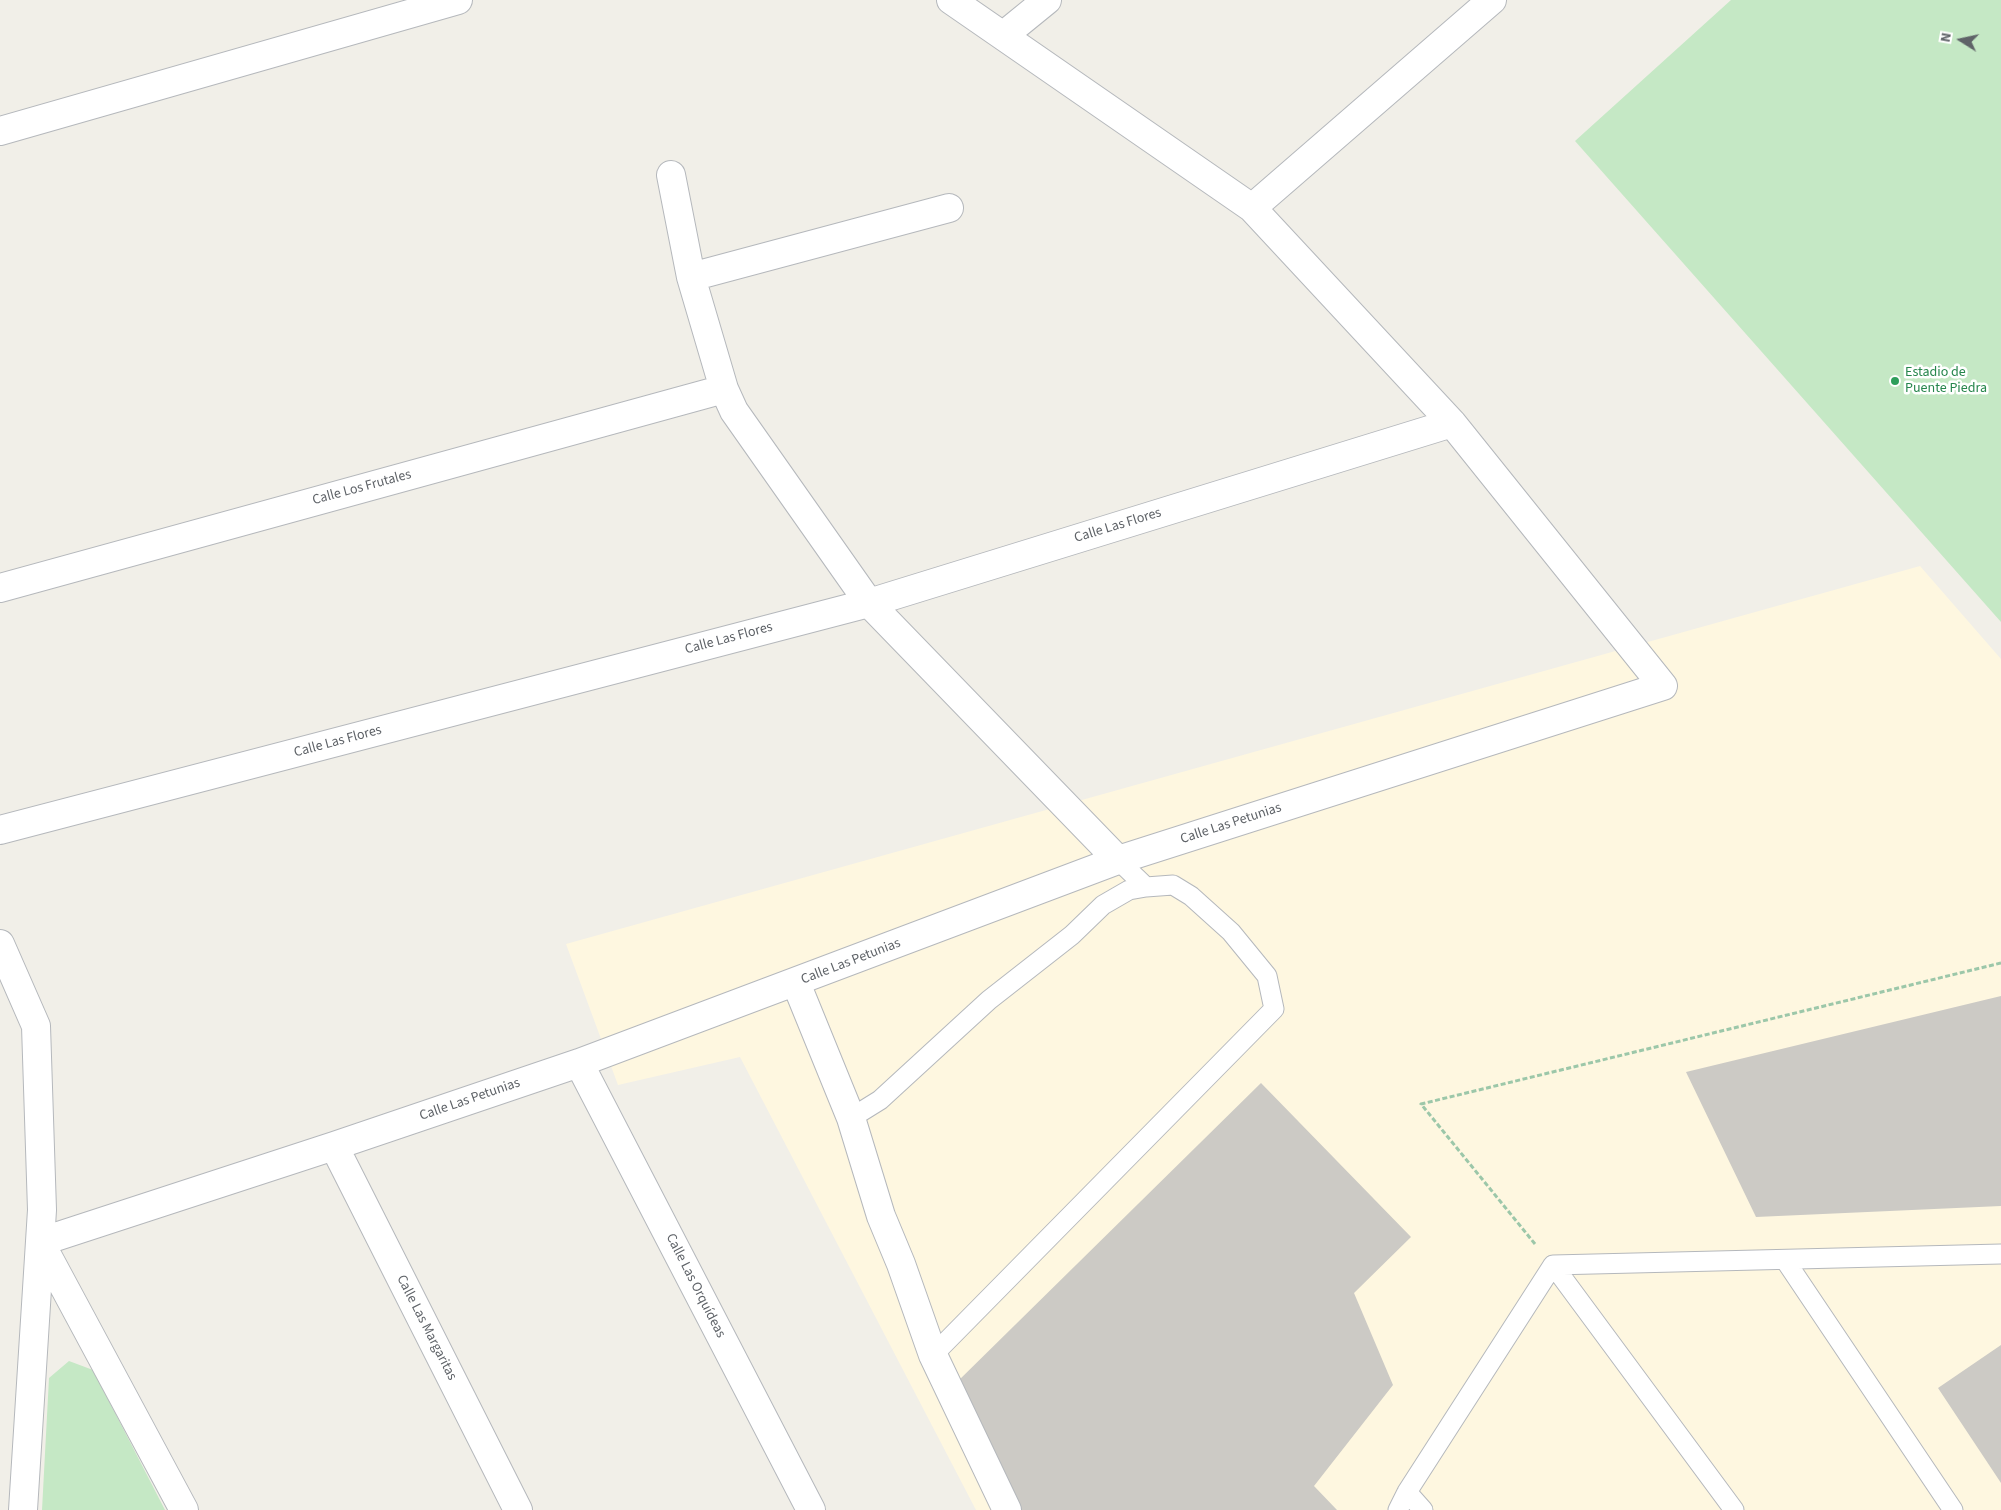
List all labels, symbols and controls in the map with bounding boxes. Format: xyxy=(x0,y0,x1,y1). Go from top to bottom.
north arrow xyxy=(1936,15,1986,65)
text: N xyxy=(1936,31,1957,44)
place label: Estadio de Puente Piedra xyxy=(1905,365,1987,398)
marker: Estadio de Puente Piedra xyxy=(1889,375,1901,387)
street label: Calle Los Frutales xyxy=(311,467,413,509)
street label: Calle Las Flores xyxy=(1072,505,1164,547)
street label: Calle Las Flores xyxy=(683,619,775,659)
street label: Calle Las Flores xyxy=(292,722,384,762)
street label: Calle Las Petunias xyxy=(1178,800,1284,848)
street label: Calle Las Petunias xyxy=(799,935,903,989)
street label: Calle Las Petunias xyxy=(418,1075,522,1125)
street label: Calle Las Orquídeas xyxy=(661,1231,729,1341)
street label: Calle Las Margaritas xyxy=(392,1273,460,1383)

